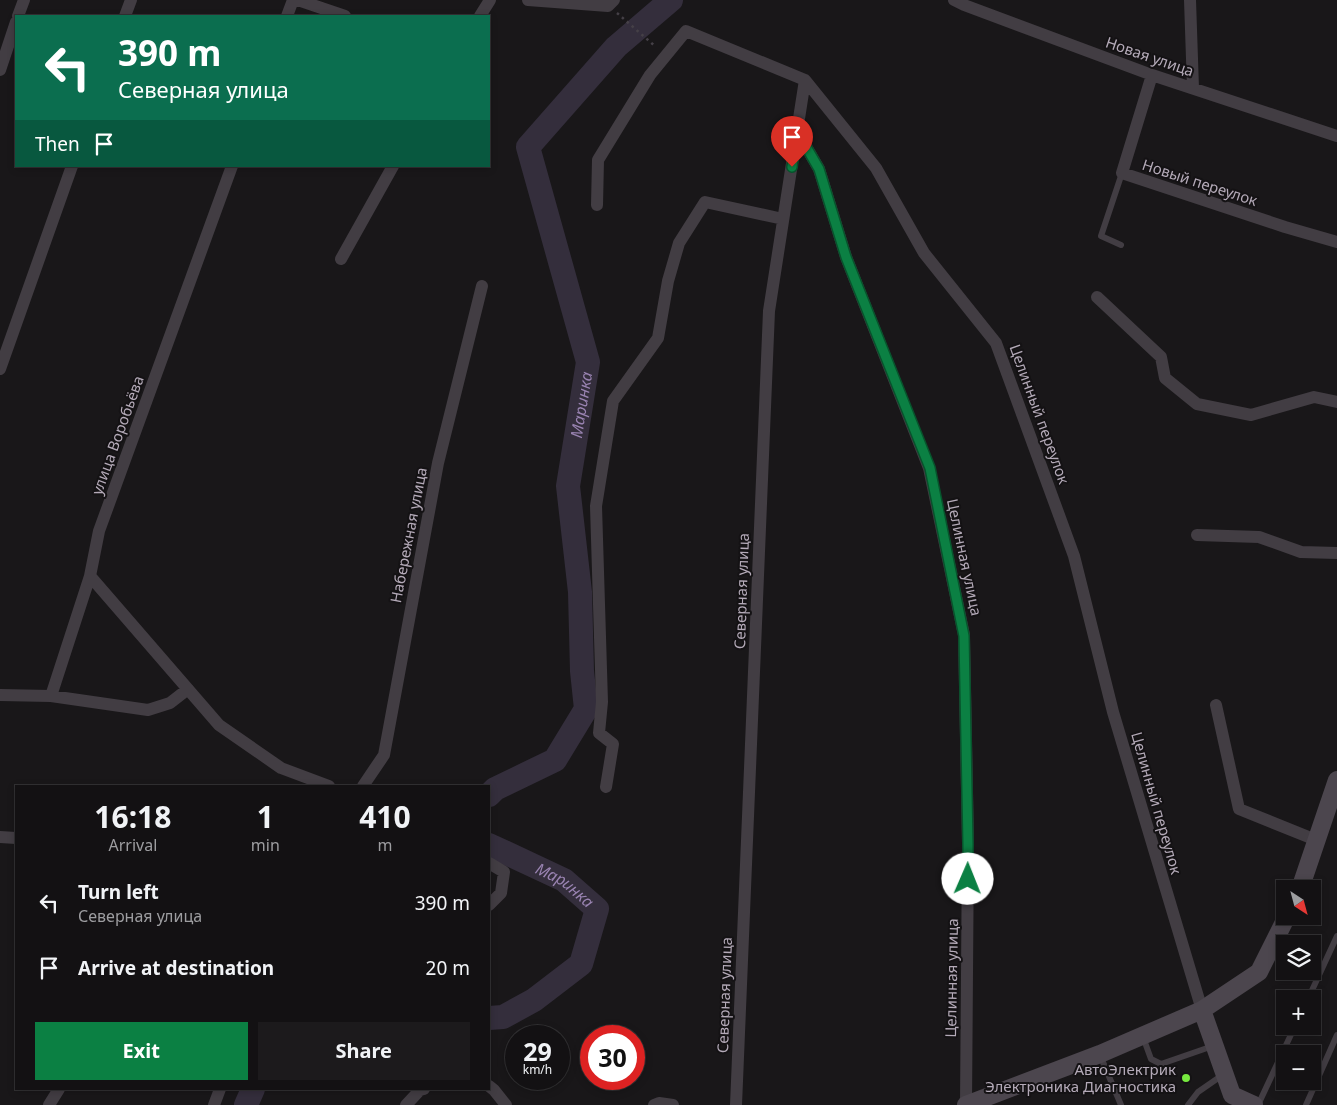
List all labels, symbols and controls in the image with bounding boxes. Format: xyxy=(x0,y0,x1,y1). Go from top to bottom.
text: 390 m xyxy=(118,29,221,76)
street label: Новая улица xyxy=(1103,32,1197,80)
icon: left xyxy=(35,35,100,100)
text: Северная улица xyxy=(118,74,289,104)
pin xyxy=(771,116,813,167)
icon: arrive xyxy=(778,123,806,151)
icon: arrive xyxy=(90,130,118,158)
text: Then xyxy=(35,131,80,157)
street label: Новый переулок xyxy=(1140,154,1260,210)
street label: Целинный переулок xyxy=(1005,341,1075,487)
water label: Маринка xyxy=(565,370,597,439)
street label: улица Воробьёва xyxy=(86,373,148,497)
street label: Набережная улица xyxy=(385,465,431,605)
street label: Целинная улица xyxy=(943,497,987,617)
street label: Северная улица xyxy=(729,533,753,649)
street label: Целинный переулок xyxy=(1127,729,1187,877)
text: 16:18 xyxy=(94,796,171,837)
text: 1 xyxy=(257,796,274,837)
text: 410 xyxy=(359,796,411,837)
text: Arrival xyxy=(108,834,157,856)
text: min xyxy=(251,834,280,856)
text: m xyxy=(377,834,392,856)
position arrow xyxy=(941,852,993,904)
water label: Маринка xyxy=(532,857,599,912)
text: Turn left xyxy=(78,879,159,905)
north arrow xyxy=(1276,880,1321,925)
map controls xyxy=(1276,880,1321,1090)
icon: left xyxy=(35,889,63,917)
text: 390 m xyxy=(415,890,470,916)
text: Северная улица xyxy=(78,905,202,927)
street label: Целинная улица xyxy=(940,918,962,1038)
button: layers xyxy=(1276,935,1321,980)
street label: Северная улица xyxy=(712,937,736,1053)
icon: arrive xyxy=(35,954,63,982)
text: Arrive at destination xyxy=(78,955,274,981)
text: 20 m xyxy=(426,955,470,981)
button: + xyxy=(1276,990,1321,1035)
button: Exit xyxy=(35,1022,248,1080)
button: Share xyxy=(258,1022,470,1080)
speed limit sign: 30 xyxy=(580,1025,645,1090)
text: 29 xyxy=(523,1034,552,1068)
button: − xyxy=(1276,1045,1321,1090)
place label: АвтоЭлектрик Электроника Диагностика xyxy=(985,1059,1176,1096)
text: km/h xyxy=(523,1061,552,1078)
marker: АвтоЭлектрик Электроника Диагностика xyxy=(1180,1072,1192,1084)

